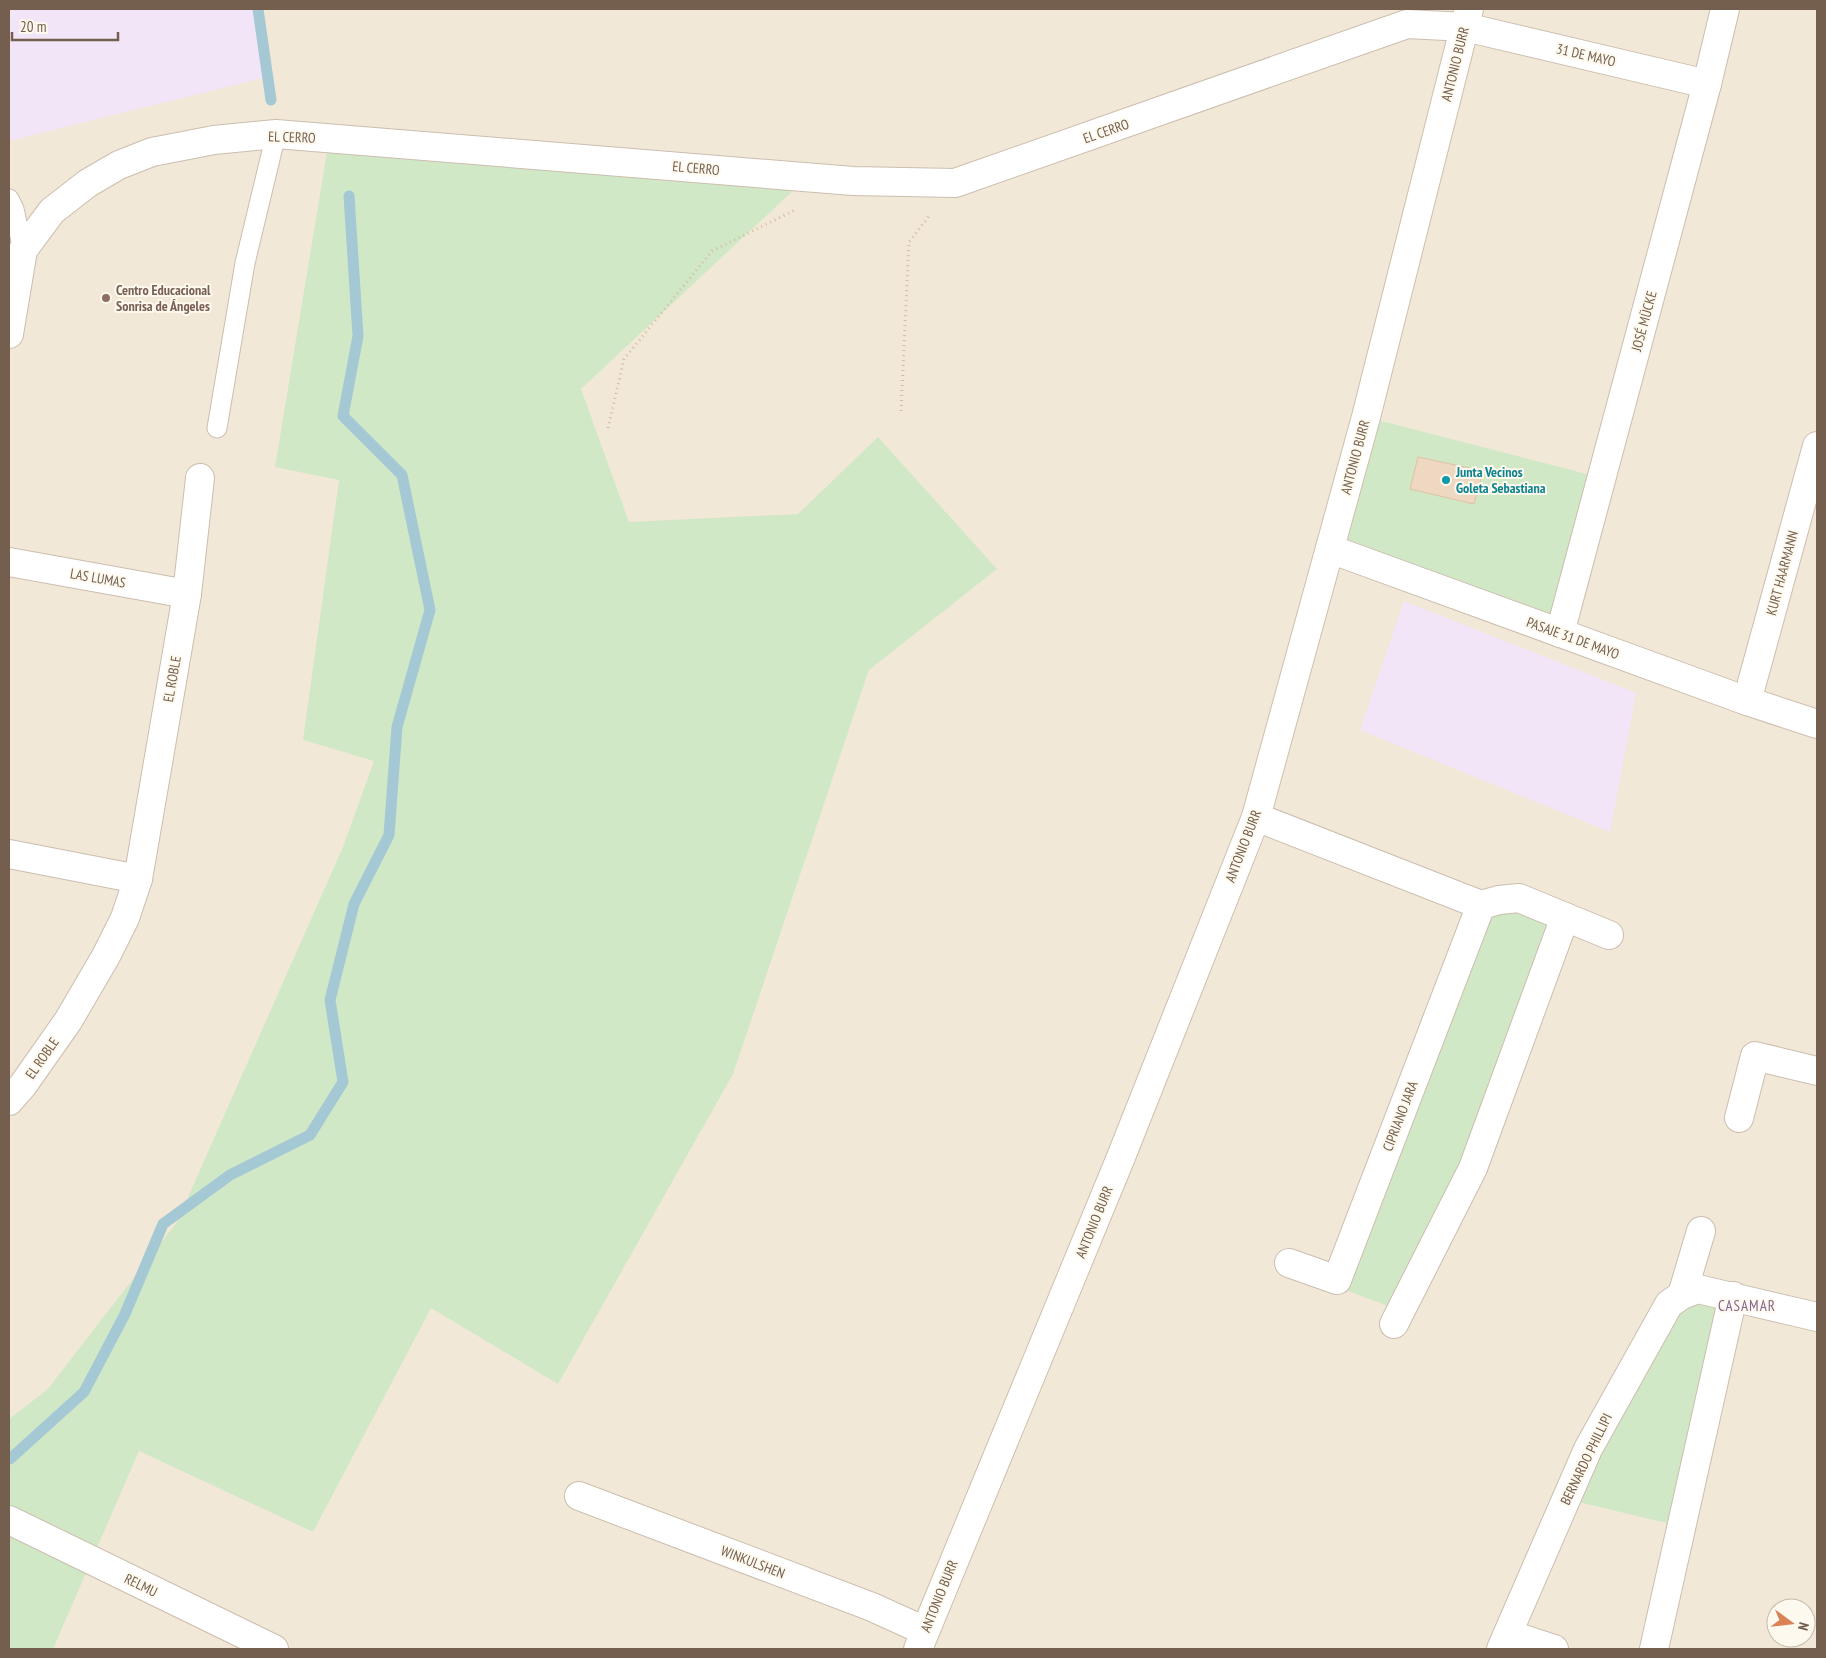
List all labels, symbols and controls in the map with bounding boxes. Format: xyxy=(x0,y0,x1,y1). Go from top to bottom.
scale bar xyxy=(12,10,119,42)
text: 20 m xyxy=(20,17,46,36)
street label: ANTONIO BURR xyxy=(1437,25,1473,103)
street label: 31 DE MAYO xyxy=(1555,39,1618,71)
street label: EL CERRO xyxy=(1081,115,1132,147)
street label: EL CERRO xyxy=(268,127,316,147)
street label: EL CERRO xyxy=(672,157,721,179)
place label: Centro Educacional Sonrisa de Ángeles xyxy=(116,281,211,315)
street label: JOSÉ MÜCKE xyxy=(1627,289,1661,354)
marker: Centro Educacional Sonrisa de Ángeles xyxy=(100,292,112,304)
street label: ANTONIO BURR xyxy=(1336,418,1374,496)
place label: Junta Vecinos Goleta Sebastiana xyxy=(1455,463,1546,497)
marker: Junta Vecinos Goleta Sebastiana xyxy=(1440,474,1452,486)
street label: KURT HAARMANN xyxy=(1762,529,1802,617)
street label: LAS LUMAS xyxy=(69,564,127,592)
street label: PASAJE 31 DE MAYO xyxy=(1524,613,1622,663)
street label: EL ROBLE xyxy=(159,654,185,704)
street label: ANTONIO BURR xyxy=(1221,807,1265,885)
street label: EL ROBLE xyxy=(21,1034,63,1082)
street label: CIPRIANO JARA xyxy=(1378,1078,1422,1154)
street label: ANTONIO BURR xyxy=(1071,1183,1117,1261)
district label: CASAMAR xyxy=(1718,1296,1776,1315)
street label: BERNARDO PHILLIPI xyxy=(1556,1410,1616,1508)
street label: WINKULSHEN xyxy=(718,1542,788,1582)
street label: ANTONIO BURR xyxy=(916,1557,962,1635)
street label: RELMU xyxy=(121,1569,161,1601)
north arrow xyxy=(1766,1598,1816,1648)
text: N xyxy=(1794,1620,1813,1632)

